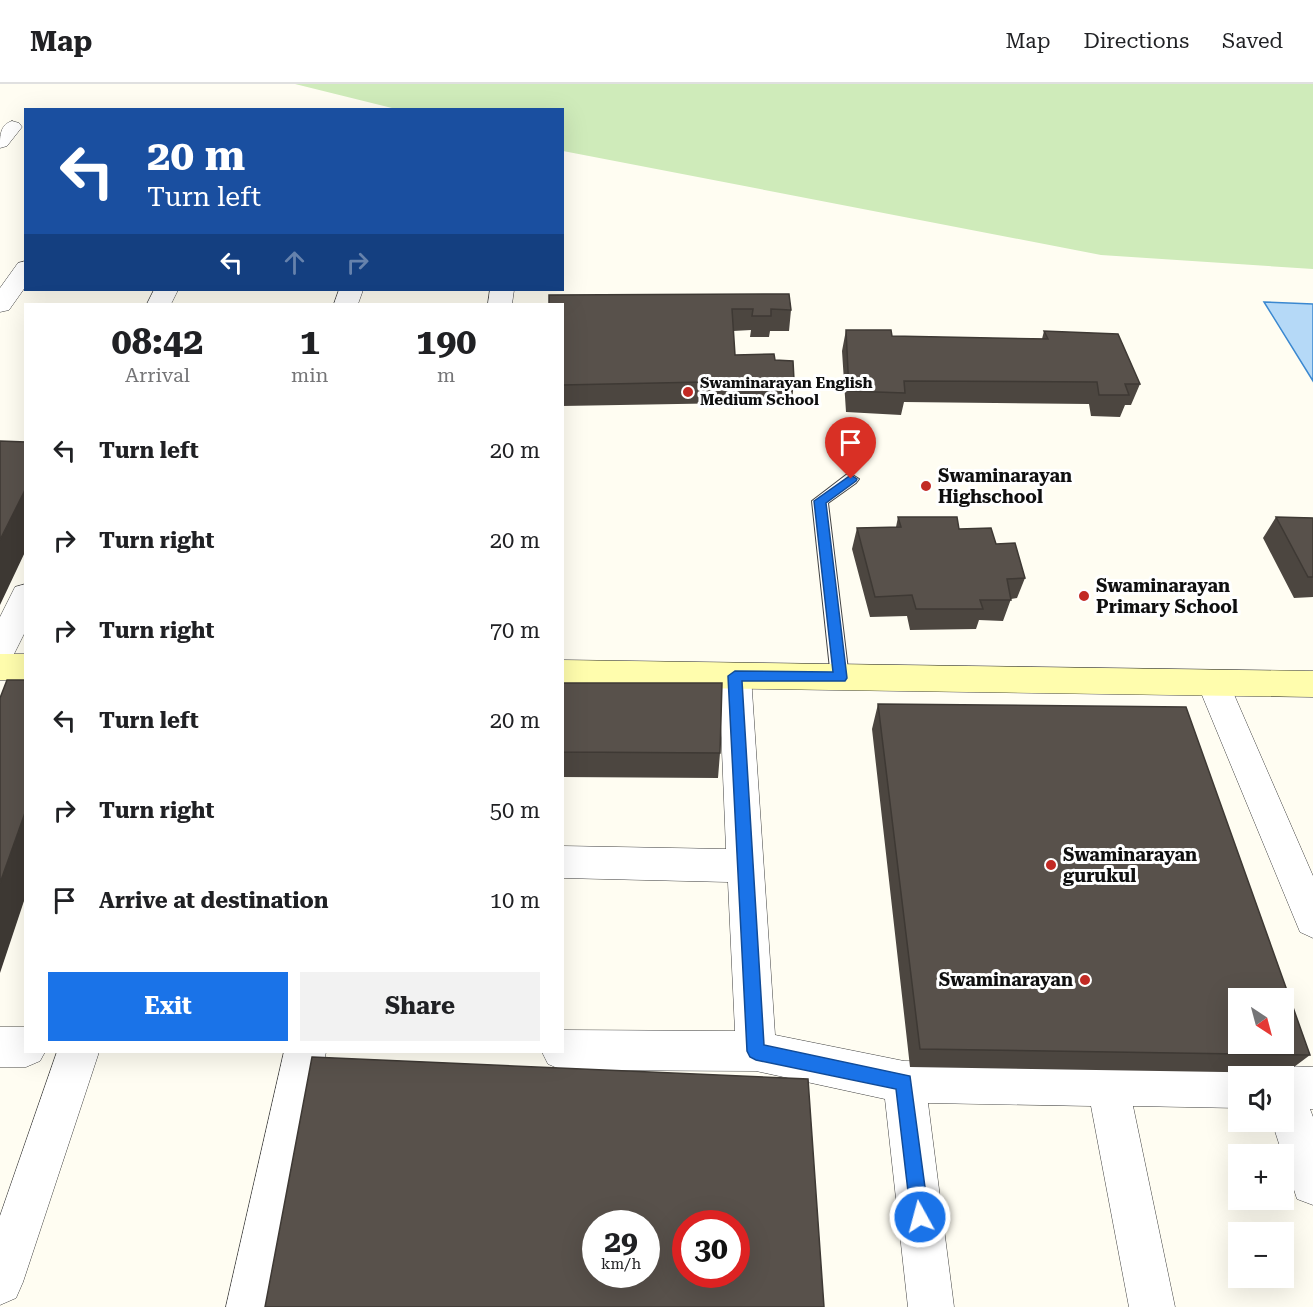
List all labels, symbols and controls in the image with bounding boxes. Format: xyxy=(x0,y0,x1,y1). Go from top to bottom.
text: Map xyxy=(30,25,92,58)
text: Map xyxy=(1006,29,1050,53)
text: Directions xyxy=(1083,29,1189,53)
text: Saved xyxy=(1222,29,1283,53)
text: 20 m xyxy=(147,131,245,180)
icon: left xyxy=(48,132,126,210)
text: Turn left xyxy=(147,181,261,213)
icon: left xyxy=(215,246,248,279)
icon: ahead xyxy=(278,246,311,279)
icon: right xyxy=(341,246,374,279)
text: 08:42 xyxy=(112,321,203,363)
text: 1 xyxy=(300,321,320,363)
text: 190 xyxy=(416,321,476,363)
text: Arrival xyxy=(125,363,190,387)
text: min xyxy=(291,363,328,387)
text: m xyxy=(437,363,455,387)
place label: Swaminarayan English Medium School xyxy=(700,374,872,409)
marker: Swaminarayan English Medium School xyxy=(681,385,695,399)
pin xyxy=(825,417,876,479)
icon: arrive xyxy=(834,426,867,459)
icon: left xyxy=(48,434,81,467)
text: Turn left xyxy=(99,438,199,463)
text: 20 m xyxy=(490,438,540,463)
place label: Swaminarayan Highschool xyxy=(938,465,1072,507)
marker: Swaminarayan Highschool xyxy=(919,479,933,493)
icon: right xyxy=(48,524,81,557)
text: Turn right xyxy=(99,528,214,553)
text: 20 m xyxy=(490,528,540,553)
place label: Swaminarayan Primary School xyxy=(1096,575,1238,617)
marker: Swaminarayan Primary School xyxy=(1077,589,1091,603)
icon: right xyxy=(48,614,81,647)
text: Turn right xyxy=(99,618,214,643)
text: 70 m xyxy=(490,618,540,643)
icon: left xyxy=(48,704,81,737)
text: Turn left xyxy=(99,708,199,733)
text: 20 m xyxy=(490,708,540,733)
icon: right xyxy=(48,794,81,827)
text: Turn right xyxy=(99,798,214,823)
text: 50 m xyxy=(490,798,540,823)
place label: Swaminarayan gurukul xyxy=(1062,844,1197,886)
marker: Swaminarayan gurukul xyxy=(1044,858,1058,872)
icon: arrive xyxy=(48,884,81,917)
text: Arrive at destination xyxy=(99,888,328,913)
text: 10 m xyxy=(490,888,540,913)
place label: Swaminarayan xyxy=(939,969,1073,990)
button: Exit xyxy=(48,972,288,1041)
button: Share xyxy=(300,972,540,1041)
marker: Swaminarayan xyxy=(1078,973,1092,987)
north arrow xyxy=(1228,988,1294,1054)
map controls xyxy=(1228,988,1294,1288)
button: sound xyxy=(1228,1066,1294,1132)
button: + xyxy=(1228,1144,1294,1210)
position arrow xyxy=(888,1185,952,1249)
speed limit sign: 30 xyxy=(672,1210,750,1288)
button: − xyxy=(1228,1222,1294,1288)
text: 29 xyxy=(604,1224,638,1259)
text: km/h xyxy=(601,1255,641,1273)

